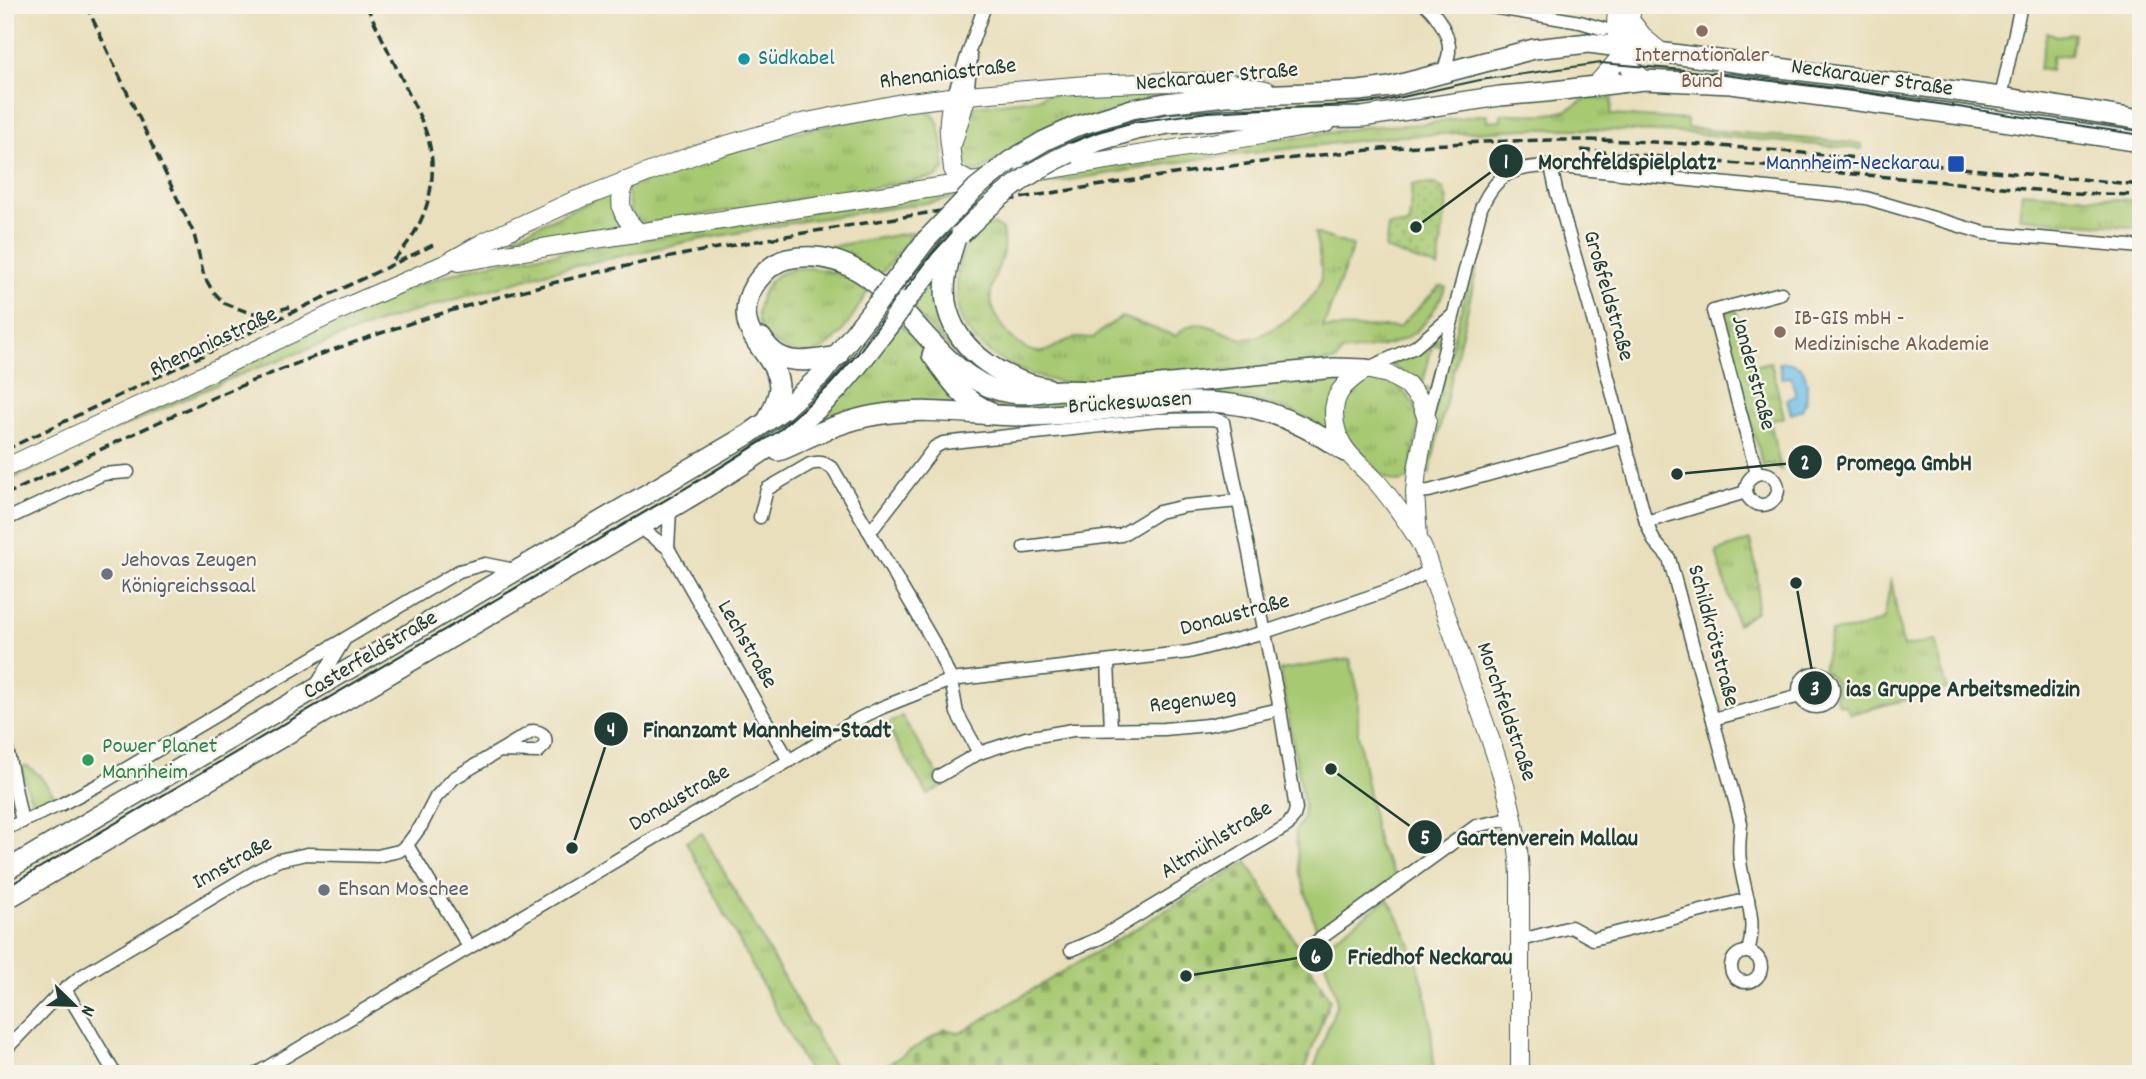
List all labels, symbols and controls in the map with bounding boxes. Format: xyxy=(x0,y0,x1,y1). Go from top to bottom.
marker: Internationaler Bund xyxy=(1694,23,1710,39)
place label: Internationaler Bund xyxy=(1635,40,1770,99)
place label: Südkabel xyxy=(758,43,835,76)
street label: Rhenaniastraße xyxy=(878,50,1018,100)
marker: Südkabel xyxy=(736,51,752,67)
street label: Neckarauer Straße xyxy=(1789,51,1955,107)
street label: Neckarauer Straße xyxy=(1134,54,1300,102)
callout: Morchfeldspielplatz xyxy=(1489,138,1730,183)
text: Morchfeldspielplatz xyxy=(1538,147,1717,181)
place label: Mannheim-Neckarau xyxy=(1766,148,1940,181)
text: 1 xyxy=(1504,149,1508,179)
marker: Mannheim-Neckarau xyxy=(1946,154,1966,174)
street label: Großfeldstraße xyxy=(1573,227,1641,365)
street label: Rhenaniastraße xyxy=(145,299,283,387)
place label: IB-GIS mbH - Medizinische Akademie xyxy=(1794,303,1989,362)
street label: Janderstraße xyxy=(1721,312,1783,434)
marker: IB-GIS mbH - Medizinische Akademie xyxy=(1772,324,1788,340)
street label: Brückeswasen xyxy=(1067,383,1193,425)
callout: Promega GmbH xyxy=(1787,440,1986,485)
text: Promega GmbH xyxy=(1836,448,1972,482)
text: 2 xyxy=(1800,450,1810,480)
place label: Jehovas Zeugen Königreichssaal xyxy=(121,545,257,604)
street label: Schildkrötstraße xyxy=(1677,561,1747,711)
marker: Jehovas Zeugen Königreichssaal xyxy=(99,566,115,582)
street label: Donaustraße xyxy=(1177,586,1293,646)
street label: Lechstraße xyxy=(707,594,785,696)
street label: Casterfeldstraße xyxy=(297,603,445,709)
street label: Morchfeldstraße xyxy=(1466,638,1544,786)
callout: ias Gruppe Arbeitsmedizin xyxy=(1797,665,2095,710)
text: ias Gruppe Arbeitsmedizin xyxy=(1846,674,2080,708)
text: 3 xyxy=(1810,676,1820,706)
street label: Regenweg xyxy=(1148,680,1238,724)
callout: Finanzamt Mannheim-Stadt xyxy=(593,706,905,751)
text: Finanzamt Mannheim-Stadt xyxy=(643,715,891,749)
text: 4 xyxy=(607,717,615,747)
place label: Power Planet Mannheim xyxy=(102,731,217,790)
marker: Power Planet Mannheim xyxy=(80,752,96,768)
street label: Donaustraße xyxy=(623,757,737,841)
street label: Altmühlstraße xyxy=(1154,793,1280,889)
callout: Gartenverein Mallau xyxy=(1407,814,1653,859)
text: Gartenverein Mallau xyxy=(1456,823,1638,857)
text: 5 xyxy=(1420,825,1430,855)
street label: Innstraße xyxy=(187,828,279,900)
place label: Ehsan Moschee xyxy=(338,874,469,907)
marker: Ehsan Moschee xyxy=(316,882,332,898)
callout: Friedhof Neckarau xyxy=(1298,933,1526,978)
text: Friedhof Neckarau xyxy=(1347,942,1513,976)
text: 6 xyxy=(1311,944,1321,974)
north arrow xyxy=(38,970,108,1040)
text: N xyxy=(72,1001,101,1020)

